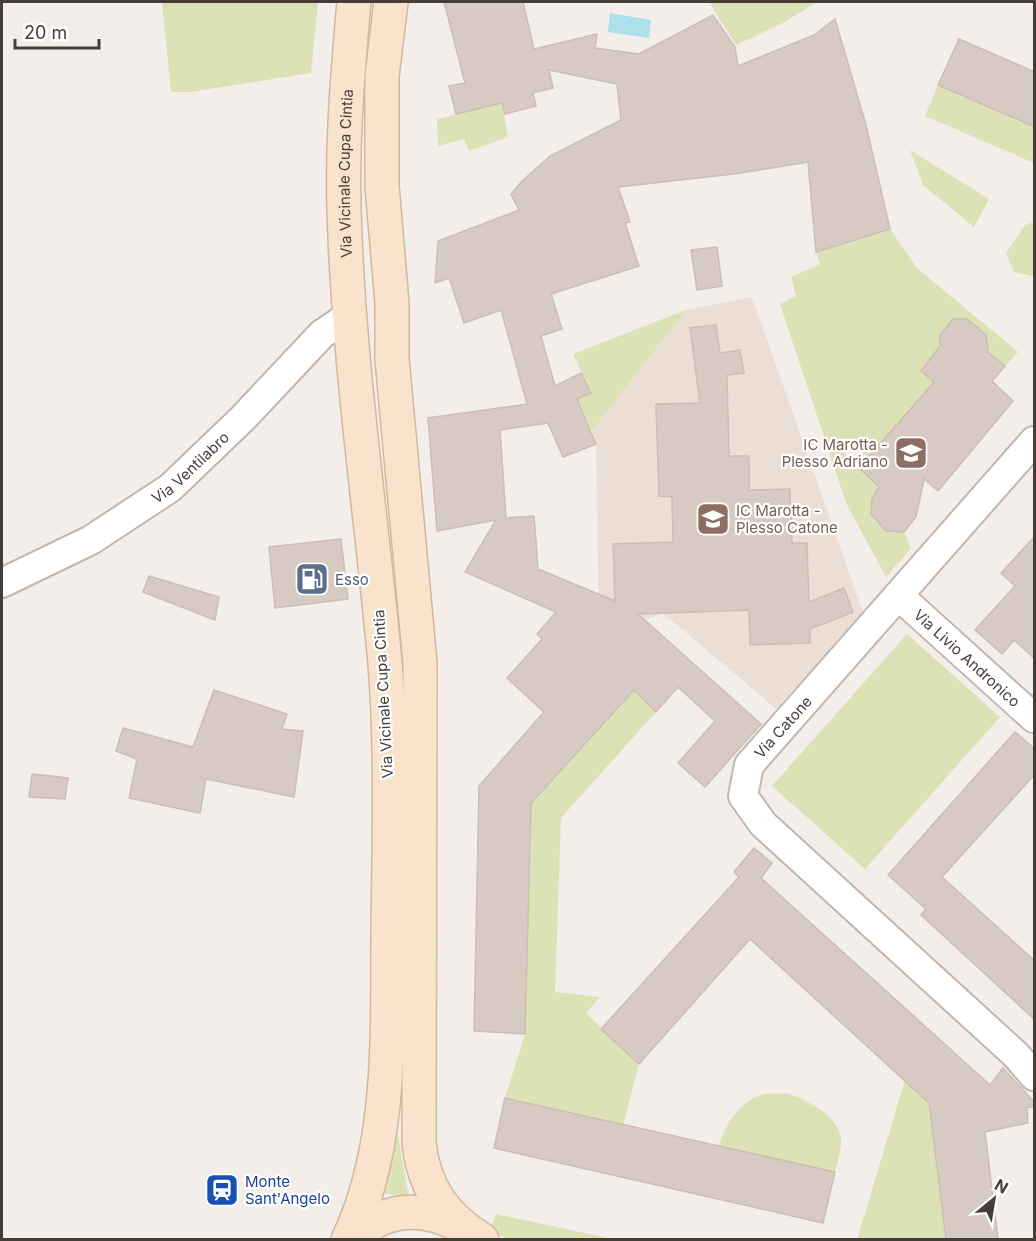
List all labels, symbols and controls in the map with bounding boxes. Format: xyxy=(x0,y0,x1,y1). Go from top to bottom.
scale bar xyxy=(15,12,99,50)
text: 20 m xyxy=(24,22,67,43)
street label: Via Vicinale Cupa Cintia xyxy=(334,88,356,258)
street label: Via Ventilabro xyxy=(148,427,233,507)
place label: IC Marotta - Plesso Adriano xyxy=(782,435,888,471)
school or university icon: IC Marotta - Plesso Adriano xyxy=(893,435,929,471)
school or university icon: IC Marotta - Plesso Catone xyxy=(695,501,731,537)
place label: IC Marotta - Plesso Catone xyxy=(736,501,838,537)
fuel station icon: Esso xyxy=(294,561,330,597)
place label: Esso xyxy=(335,570,369,589)
street label: Via Livio Andronico xyxy=(910,605,1024,711)
street label: Via Vicinale Cupa Cintia xyxy=(369,609,397,779)
street label: Via Catone xyxy=(750,692,816,762)
north arrow xyxy=(964,1169,1024,1229)
station icon: Monte Sant'Angelo xyxy=(204,1172,240,1208)
place label: Monte Sant'Angelo xyxy=(245,1172,330,1208)
text: N xyxy=(991,1174,1012,1198)

